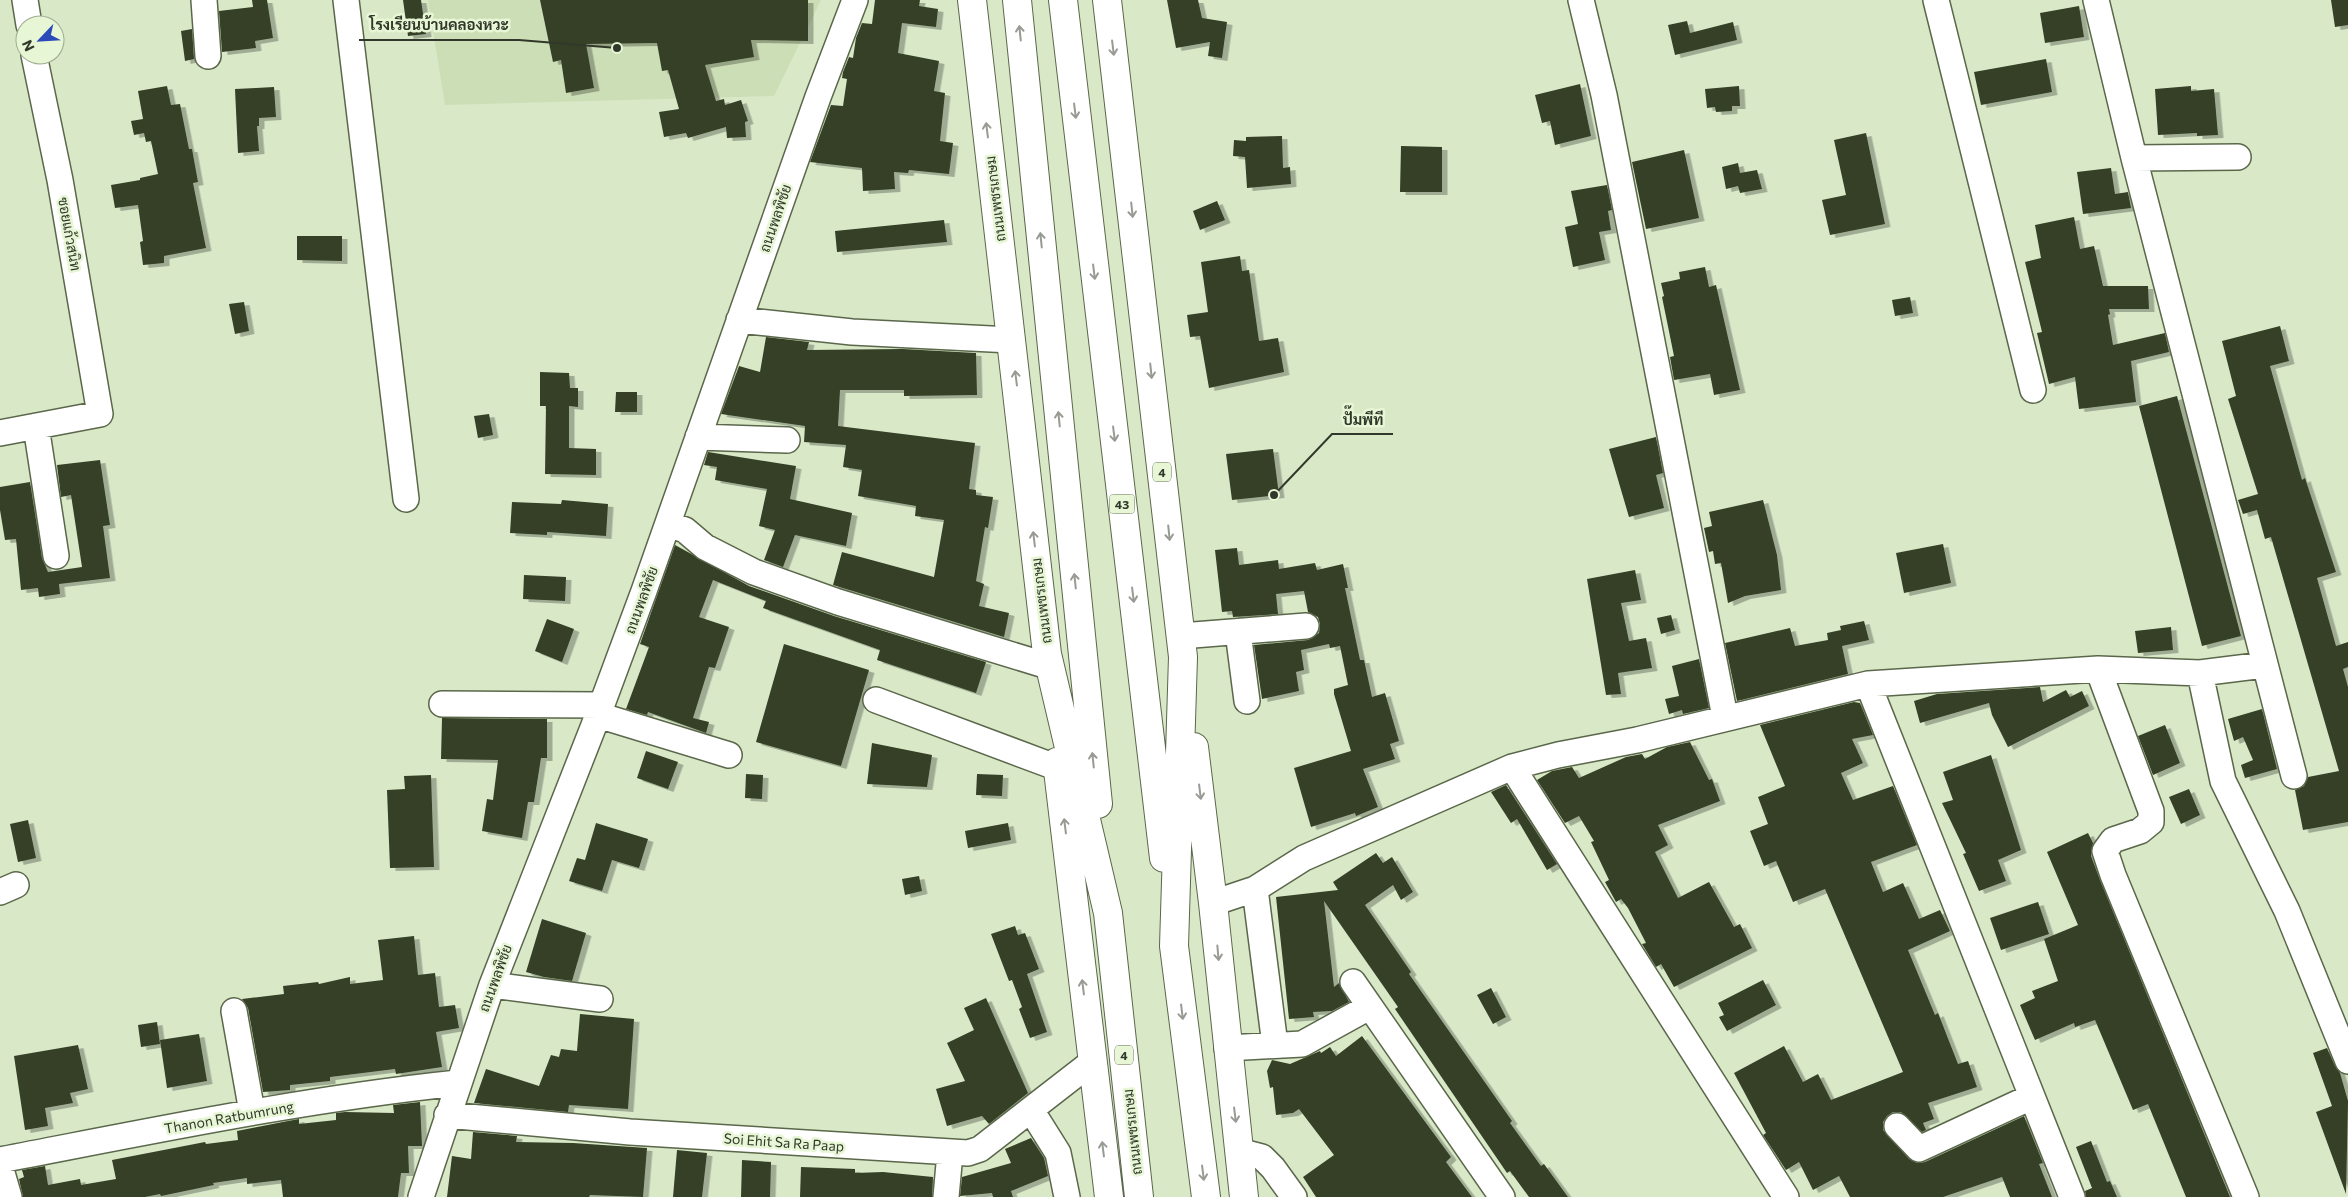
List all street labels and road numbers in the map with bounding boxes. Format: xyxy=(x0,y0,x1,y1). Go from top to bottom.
street label: ถนนเพชรเกษม xyxy=(981,155,1009,243)
street label: ถนนพลพิชัย xyxy=(755,182,795,254)
street label: ซอยแก้วสนิท xyxy=(55,196,85,272)
road number: 4 xyxy=(1153,462,1171,482)
road number: 43 xyxy=(1110,494,1134,514)
street label: ถนนเพชรเกษม xyxy=(1027,557,1055,645)
street label: ถนนพลพิชัย xyxy=(621,564,661,636)
street label: ถนนพลพิชัย xyxy=(475,942,515,1014)
road number: 4 xyxy=(1115,1046,1133,1064)
street label: ถนนเพชรเกษม xyxy=(1119,1088,1145,1176)
street label: Thanon Ratbumrung xyxy=(163,1097,295,1137)
street label: Soi Ehit Sa Ra Paap xyxy=(723,1129,845,1155)

